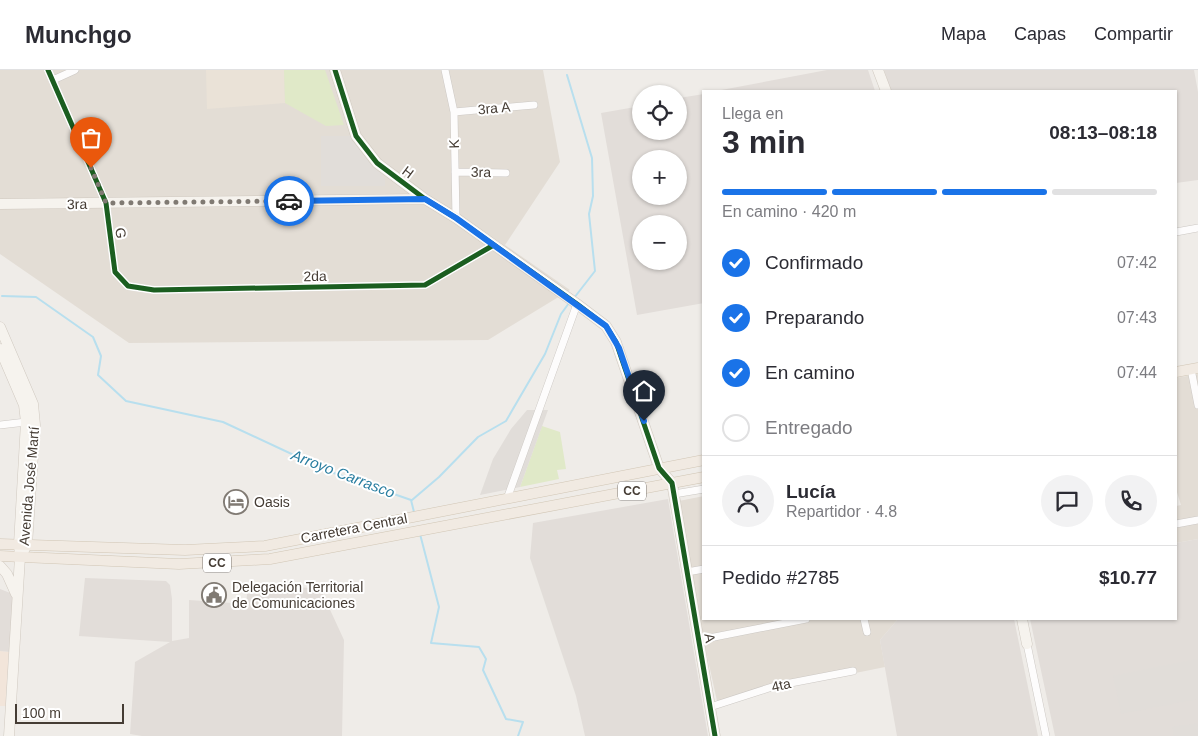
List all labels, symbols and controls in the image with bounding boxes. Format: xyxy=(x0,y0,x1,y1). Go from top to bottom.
text: Munchgo xyxy=(25,21,132,48)
text: Mapa xyxy=(941,24,986,44)
text: Capas xyxy=(1014,24,1066,44)
text: Compartir xyxy=(1094,24,1173,44)
map controls xyxy=(632,85,687,270)
button: locate xyxy=(632,85,687,140)
street label: 3ra A xyxy=(477,99,512,117)
text: Llega en xyxy=(722,105,783,122)
pin xyxy=(70,117,112,168)
text: 08:13–08:18 xyxy=(1049,122,1157,143)
icon: bag xyxy=(77,124,105,152)
text: 3 min xyxy=(722,124,806,160)
street label: K xyxy=(446,139,462,149)
button: + xyxy=(632,150,687,205)
street label: H xyxy=(399,163,417,181)
street label: 3ra xyxy=(471,164,491,180)
courier xyxy=(264,176,314,226)
icon: car xyxy=(275,187,303,215)
street label: 3ra xyxy=(67,196,87,212)
text: En camino · 420 m xyxy=(722,203,856,220)
button: − xyxy=(632,215,687,270)
street label: G xyxy=(112,227,130,239)
icon: check xyxy=(722,249,750,277)
text: Confirmado xyxy=(765,252,863,273)
text: 07:42 xyxy=(1117,254,1157,271)
street label: 2da xyxy=(303,268,327,284)
icon: check xyxy=(722,304,750,332)
text: Preparando xyxy=(765,307,864,328)
text: 07:43 xyxy=(1117,309,1157,326)
icon: check xyxy=(722,359,750,387)
text: En camino xyxy=(765,362,855,383)
text: 07:44 xyxy=(1117,364,1157,381)
pin xyxy=(623,370,665,421)
icon: home xyxy=(630,377,658,405)
text: Entregado xyxy=(765,417,853,438)
street label: Avenida José Martí xyxy=(16,426,42,546)
water label: Arroyo Carrasco xyxy=(288,446,397,501)
button: person xyxy=(722,475,774,527)
button: chat xyxy=(1041,475,1093,527)
button: phone xyxy=(1105,475,1157,527)
text: Lucía xyxy=(786,481,836,502)
road number: CC xyxy=(618,482,646,501)
hotel icon: Oasis xyxy=(223,489,249,515)
place label: Oasis xyxy=(254,494,290,510)
text: Repartidor · 4.8 xyxy=(786,503,897,520)
street label: Carretera Central xyxy=(299,510,409,546)
road number: CC xyxy=(203,553,231,572)
text: Pedido #2785 xyxy=(722,567,839,588)
text: $10.77 xyxy=(1099,567,1157,588)
place label: Delegación Territorial de Comunicaciones xyxy=(232,579,363,611)
public building icon: Delegación Territorial de Comunicaciones xyxy=(201,582,227,608)
street label: A xyxy=(701,632,719,645)
street label: 4ta xyxy=(770,675,792,695)
scale bar xyxy=(15,701,124,724)
text: 100 m xyxy=(22,705,61,721)

